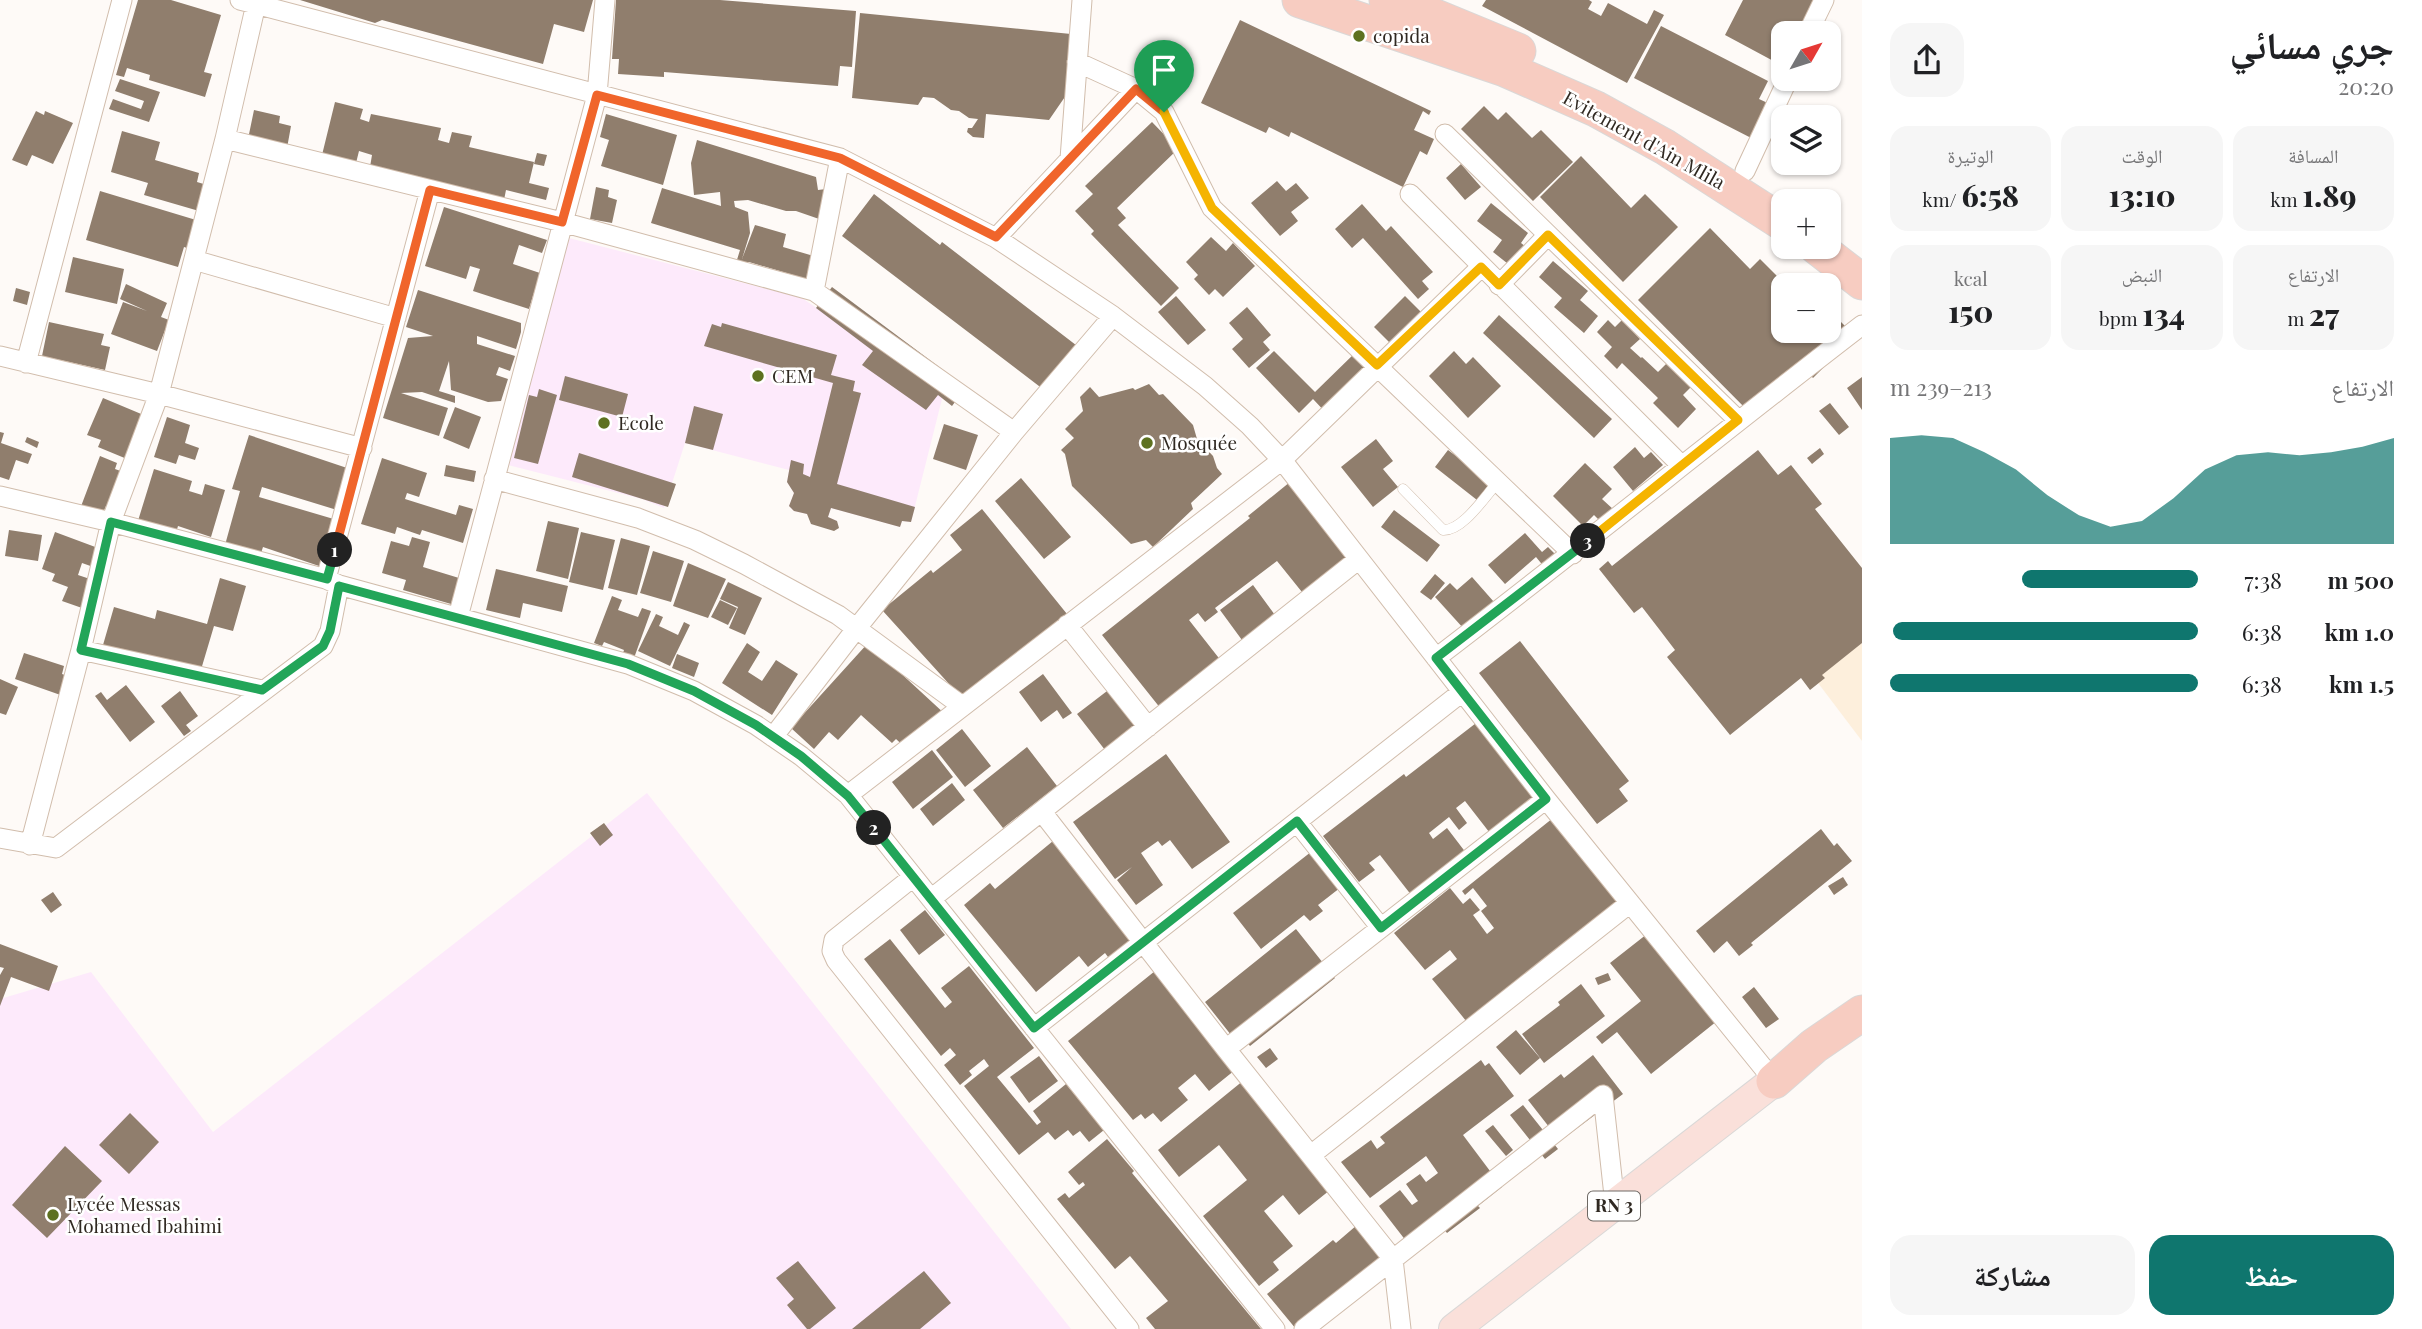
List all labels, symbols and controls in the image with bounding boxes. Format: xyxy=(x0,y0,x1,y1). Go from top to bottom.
text: جري مسائي xyxy=(2229,18,2394,69)
north arrow xyxy=(1771,21,1841,91)
map controls xyxy=(1771,21,1841,343)
place label: copida xyxy=(1373,22,1430,48)
button: share xyxy=(1890,23,1964,97)
marker: copida xyxy=(1351,28,1367,44)
pin xyxy=(1134,40,1194,112)
icon: arrive xyxy=(1145,51,1183,89)
text: 20:20 xyxy=(2338,70,2394,101)
street label: Evitement d'Ain Mlila xyxy=(1559,84,1731,195)
button: layers xyxy=(1771,105,1841,175)
text: الوتيرة xyxy=(1948,142,1994,168)
text: الوقت xyxy=(2122,142,2162,168)
text: المسافة xyxy=(2288,142,2339,168)
text: 6:58 xyxy=(1961,175,2019,215)
text: 13:10 xyxy=(2109,175,2175,215)
text: 1.89 xyxy=(2302,175,2356,215)
text: /km xyxy=(1922,186,1961,212)
text: km xyxy=(2270,186,2302,212)
button: + xyxy=(1771,189,1841,259)
text: النبض xyxy=(2122,261,2162,287)
text: الارتفاع xyxy=(2287,261,2339,287)
text: kcal xyxy=(1954,265,1988,291)
button: − xyxy=(1771,273,1841,343)
text: 150 xyxy=(1948,291,1993,331)
text: 134 xyxy=(2142,294,2185,334)
text: 27 xyxy=(2309,294,2339,334)
text: bpm xyxy=(2099,305,2142,331)
text: m xyxy=(2287,305,2309,331)
place label: CEM xyxy=(772,362,813,388)
marker: CEM xyxy=(750,368,766,384)
text: 213–239 m xyxy=(1890,371,1992,402)
text: الارتفاع xyxy=(2331,371,2394,402)
place label: Ecole xyxy=(618,409,664,435)
marker: Ecole xyxy=(596,415,612,431)
place label: Mosquée xyxy=(1161,429,1237,455)
marker: Mosquée xyxy=(1139,435,1155,451)
pin: 3 xyxy=(1570,524,1606,558)
text: 3 xyxy=(1583,527,1592,553)
pin: 1 xyxy=(318,532,352,568)
text: 1 xyxy=(331,536,338,562)
text: 7:38 xyxy=(2244,564,2282,595)
text: 500 m xyxy=(2328,564,2394,595)
text: 6:38 xyxy=(2242,616,2282,647)
text: 1.0 km xyxy=(2325,616,2394,647)
text: 6:38 xyxy=(2242,668,2282,699)
text: 1.5 km xyxy=(2329,668,2394,699)
pin: 2 xyxy=(856,810,892,846)
text: 2 xyxy=(869,814,878,840)
place label: Lycée Messas Mohamed Ibahimi xyxy=(67,1190,223,1238)
road number: RN 3 xyxy=(1588,1191,1640,1220)
marker: Lycée Messas Mohamed Ibahimi xyxy=(45,1207,61,1223)
button: مشاركة xyxy=(1890,1235,2135,1315)
button: حفظ xyxy=(2149,1235,2394,1315)

